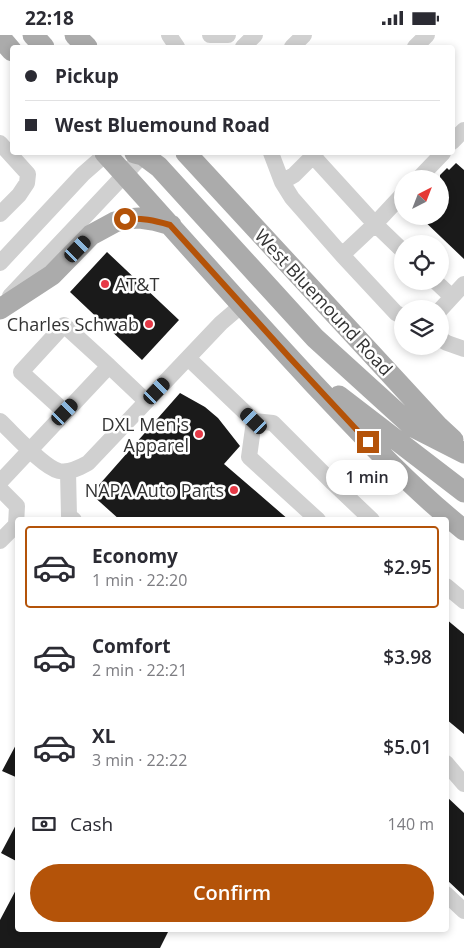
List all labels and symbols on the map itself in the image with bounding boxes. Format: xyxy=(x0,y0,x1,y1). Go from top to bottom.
north arrow xyxy=(394,170,449,225)
route start xyxy=(114,208,136,230)
street label: West Bluemound Road xyxy=(250,224,398,380)
car xyxy=(62,233,93,265)
place label: AT&T xyxy=(115,272,159,296)
marker: AT&T xyxy=(99,278,111,290)
place label: Charles Schwab xyxy=(7,312,139,336)
marker: Charles Schwab xyxy=(143,318,155,330)
car xyxy=(141,375,172,407)
car xyxy=(49,396,80,428)
car xyxy=(237,405,270,437)
place label: DXL Men's Apparel xyxy=(102,412,189,457)
marker: DXL Men's Apparel xyxy=(193,428,205,440)
route end xyxy=(357,431,379,453)
callout: 1 min xyxy=(327,459,409,495)
place label: NAPA Auto Parts xyxy=(85,478,224,502)
marker: NAPA Auto Parts xyxy=(228,484,240,496)

